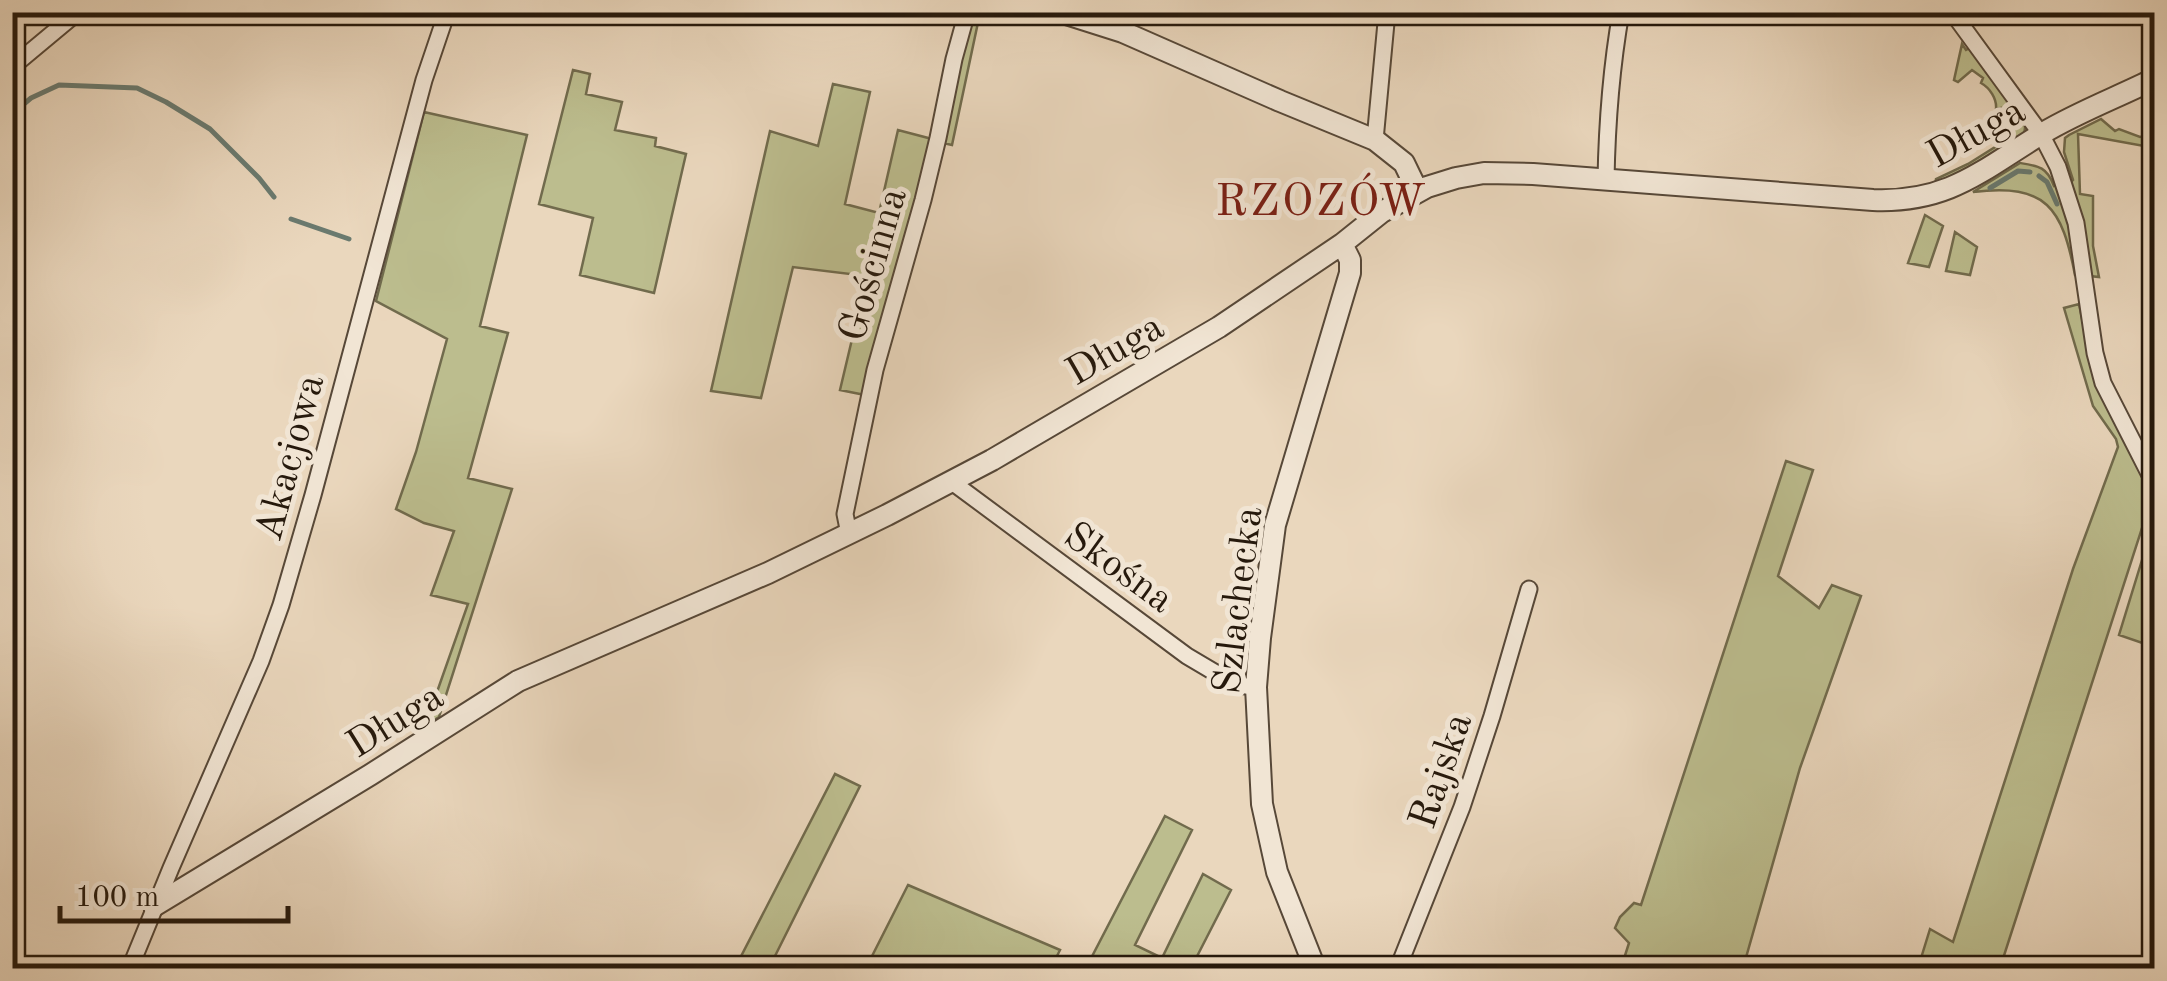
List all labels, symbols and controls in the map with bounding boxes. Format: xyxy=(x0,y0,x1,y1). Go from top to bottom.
street label: Długa xyxy=(1921,91,2033,177)
district label: RZOZÓW xyxy=(1215,172,1429,226)
street label: Gościnna xyxy=(834,184,916,346)
street label: Długa xyxy=(1061,308,1172,395)
street label: Akacjowa xyxy=(251,370,333,545)
street label: Szlachecka xyxy=(1209,504,1271,697)
street label: Skośna xyxy=(1056,517,1180,622)
street label: Długa xyxy=(341,677,451,767)
street label: Rajska xyxy=(1404,708,1481,834)
scale bar xyxy=(60,861,288,923)
text: 100 m xyxy=(75,883,159,913)

